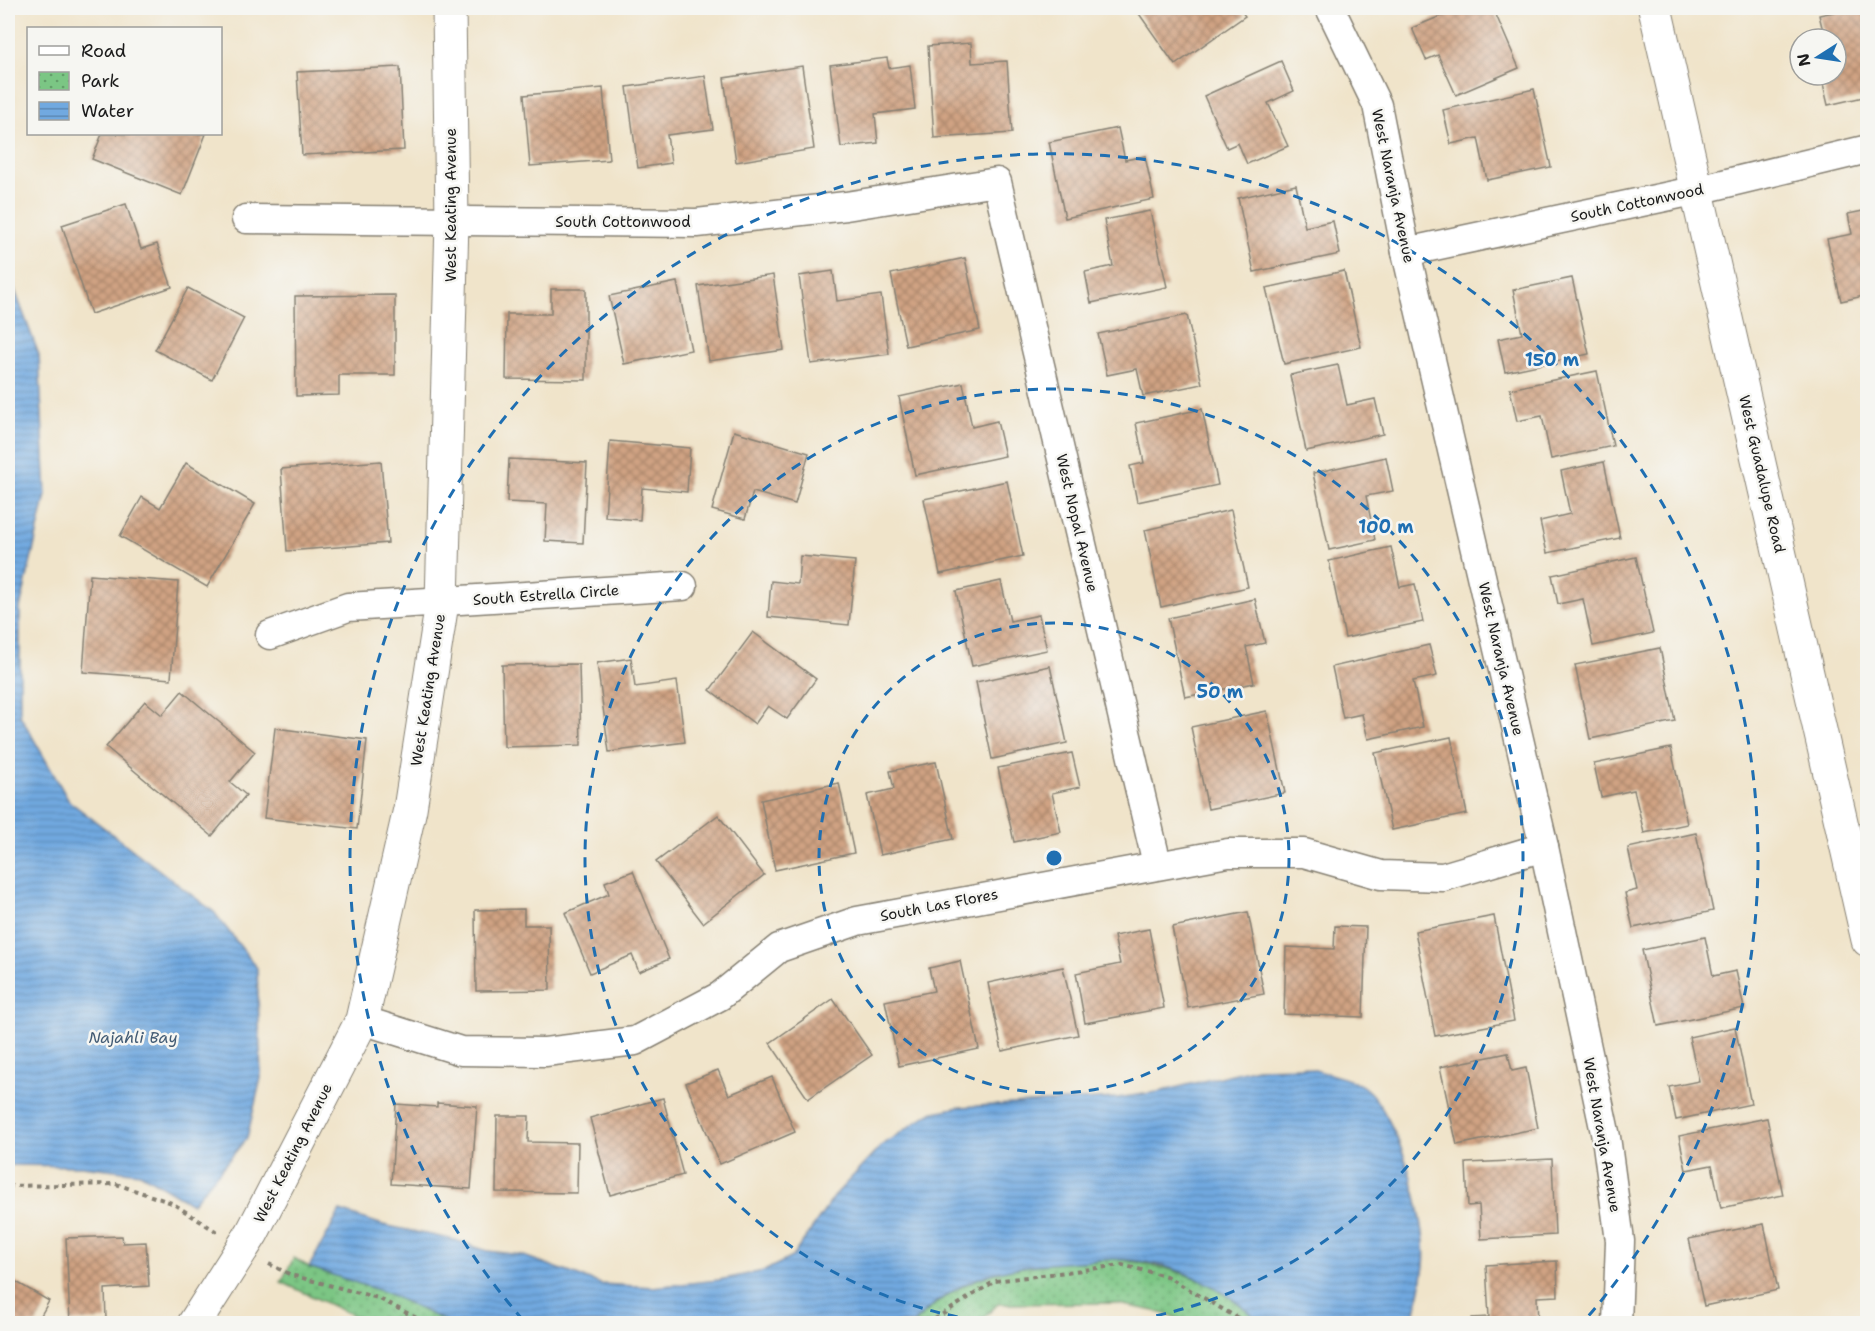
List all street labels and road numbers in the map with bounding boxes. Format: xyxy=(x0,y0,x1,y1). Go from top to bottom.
street label: West Naranja Avenue xyxy=(1367,107,1419,265)
street label: West Keating Avenue xyxy=(441,128,461,282)
street label: South Cottonwood xyxy=(1569,179,1706,227)
street label: South Cottonwood xyxy=(555,212,691,232)
street label: West Guadalupe Road xyxy=(1734,393,1790,555)
street label: West Nopal Avenue xyxy=(1051,452,1103,594)
street label: South Estrella Circle xyxy=(472,580,620,610)
street label: West Naranja Avenue xyxy=(1474,580,1528,738)
street label: West Keating Avenue xyxy=(406,612,450,768)
street label: South Las Flores xyxy=(878,884,1000,926)
street label: West Naranja Avenue xyxy=(1579,1056,1625,1214)
street label: West Keating Avenue xyxy=(249,1080,337,1226)

